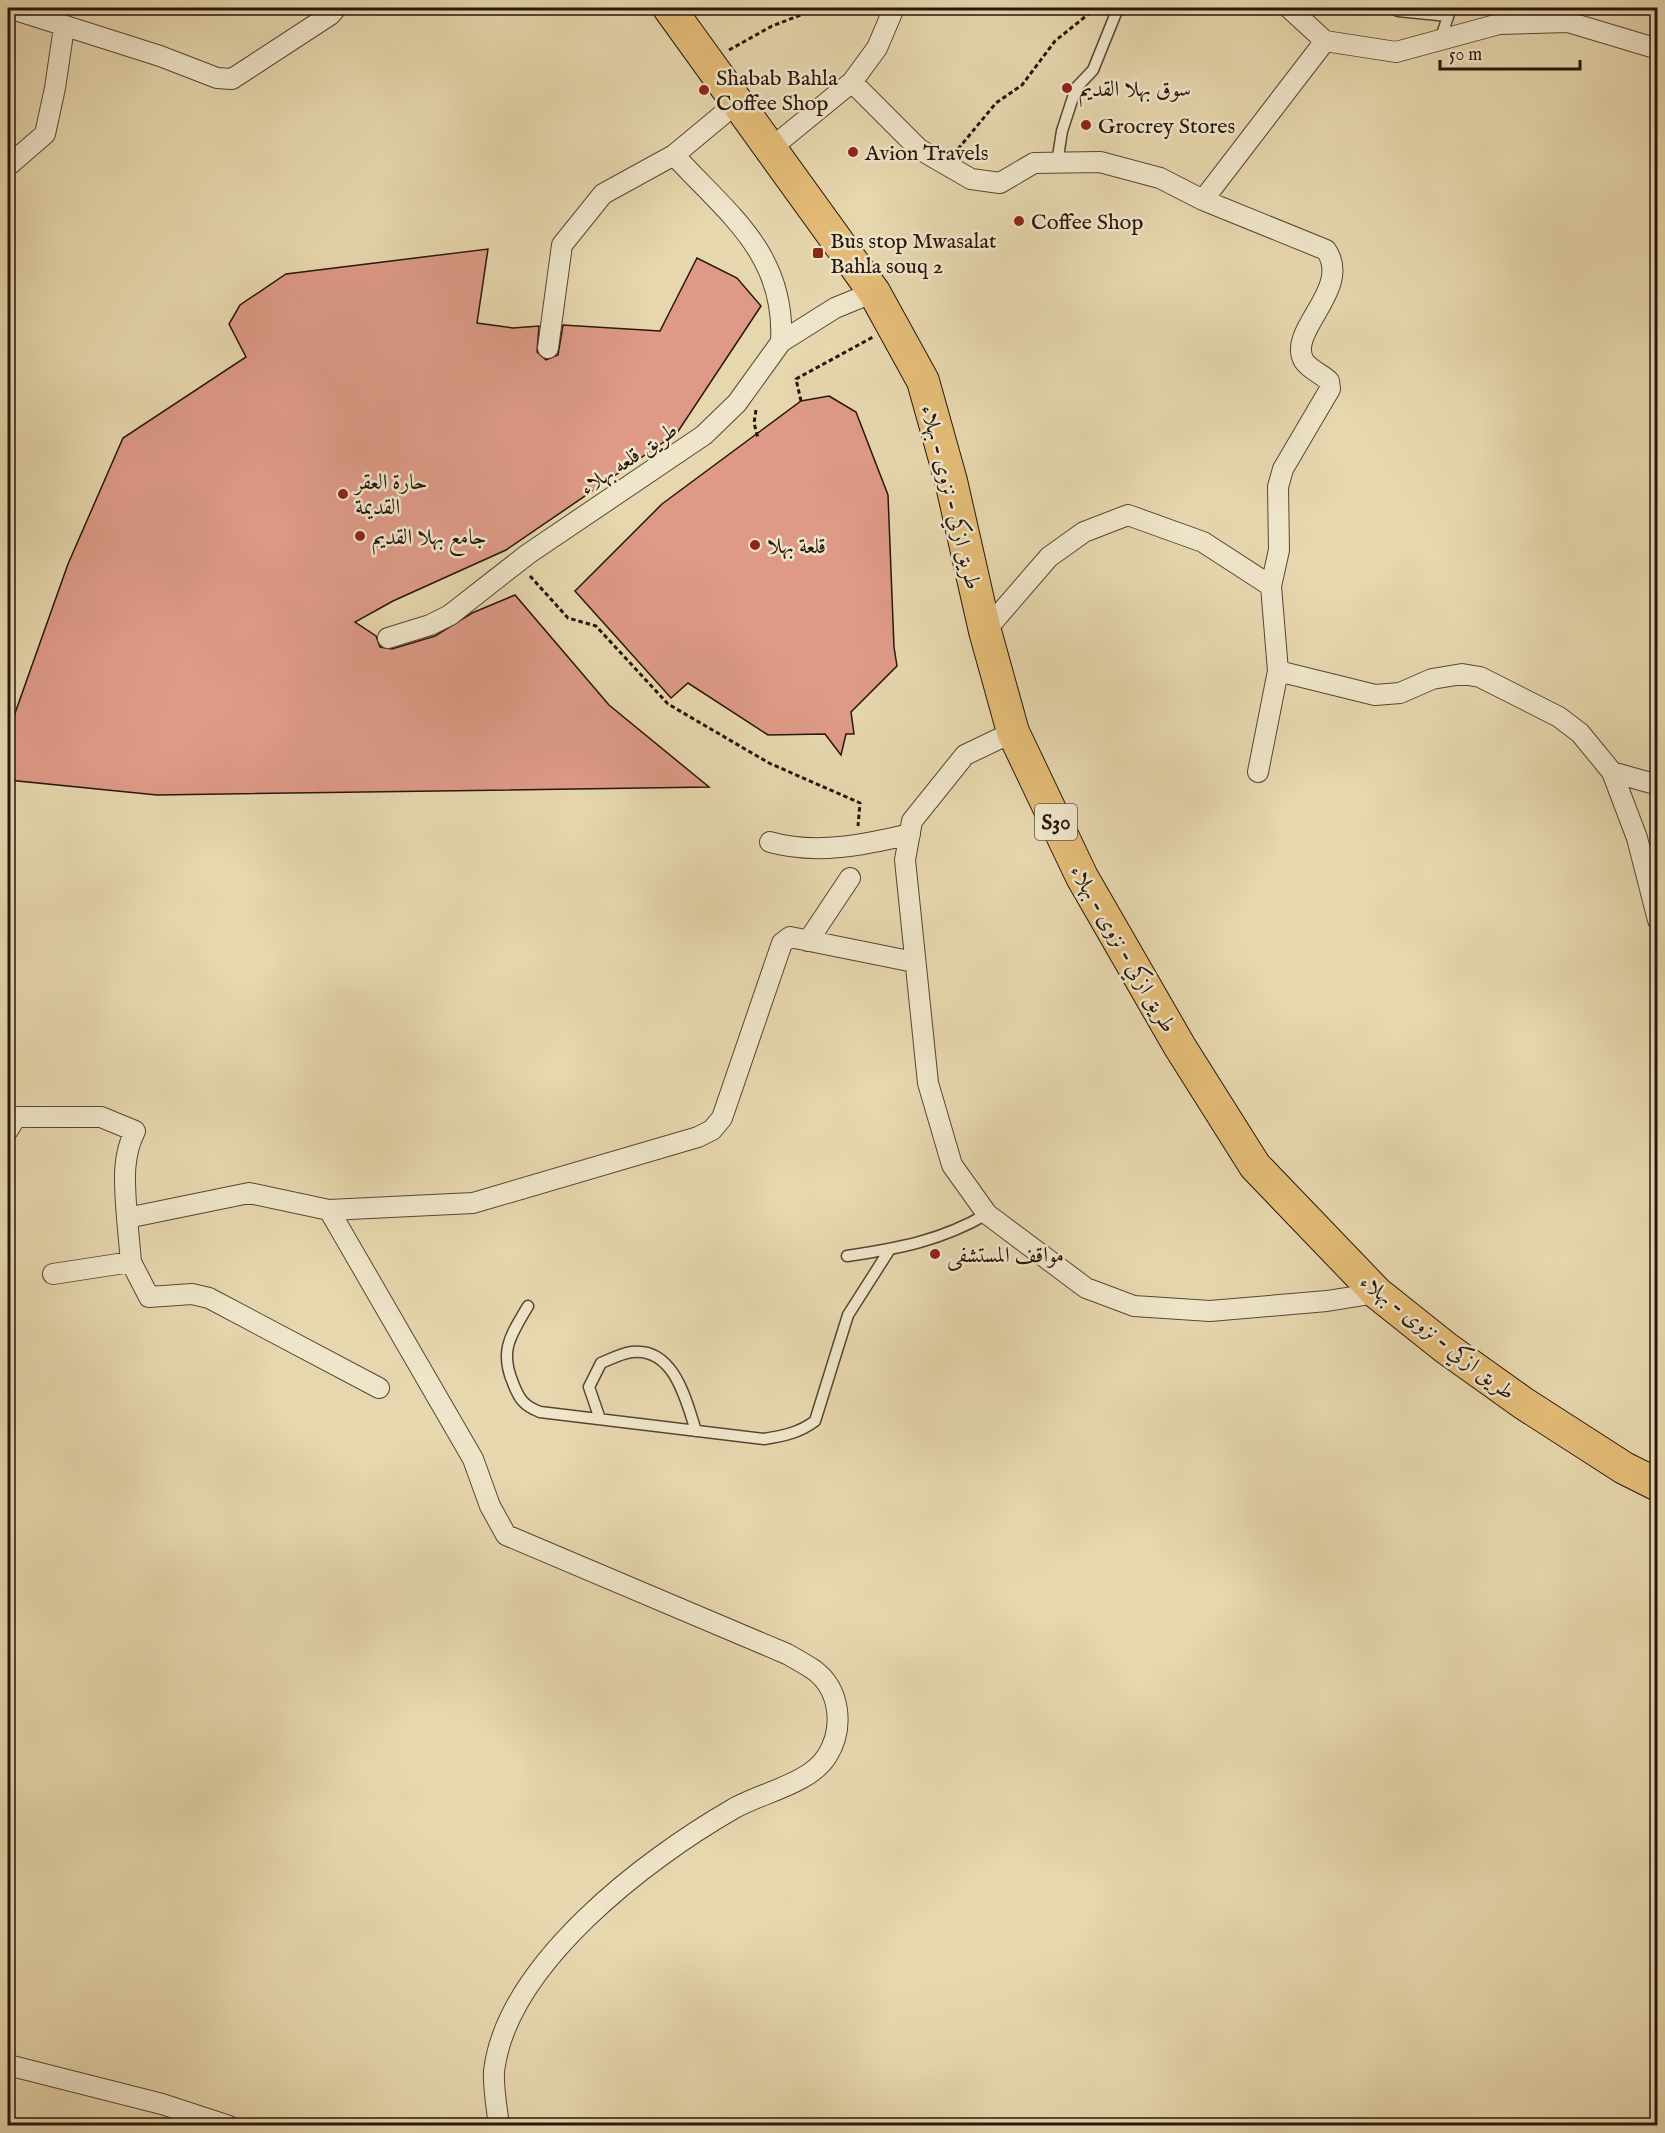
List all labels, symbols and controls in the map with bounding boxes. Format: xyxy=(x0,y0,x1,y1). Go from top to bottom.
scale bar xyxy=(1440,33,1580,71)
text: 50 m xyxy=(1449,44,1482,67)
place label: Shabab Bahla Coffee Shop xyxy=(716,65,838,118)
place label: سوق بهلا القديم xyxy=(1079,76,1191,108)
marker: سوق بهلا القديم xyxy=(1060,81,1074,95)
marker: Shabab Bahla Coffee Shop xyxy=(697,83,711,97)
place label: Grocrey Stores xyxy=(1098,113,1235,141)
marker: Grocrey Stores xyxy=(1079,118,1093,132)
place label: Avion Travels xyxy=(864,140,988,168)
marker: Avion Travels xyxy=(846,145,860,159)
place label: Coffee Shop xyxy=(1031,209,1143,237)
marker: Coffee Shop xyxy=(1012,214,1026,228)
place label: Bus stop Mwasalat Bahla souq 2 xyxy=(830,228,997,281)
marker: Bus stop Mwasalat Bahla souq 2 xyxy=(811,246,825,260)
street label: طريق ازكي - نزوى - بهلاء xyxy=(911,402,988,594)
street label: طريق قلعه بهلاء xyxy=(575,417,684,503)
place label: حارة العقر القديمة xyxy=(353,469,428,522)
marker: حارة العقر القديمة xyxy=(336,487,350,501)
place label: جامع بهلا القديم xyxy=(372,524,487,556)
marker: جامع بهلا القديم xyxy=(353,529,367,543)
place label: قلعة بهلا xyxy=(767,533,826,561)
marker: قلعة بهلا xyxy=(748,538,762,552)
road number: S30 xyxy=(1035,804,1077,840)
street label: طريق ازكي - نزوى - بهلاء xyxy=(1060,859,1183,1040)
place label: مواقف المستشفى xyxy=(947,1242,1064,1271)
marker: مواقف المستشفى xyxy=(928,1247,942,1261)
street label: طريق ازكي - نزوى - بهلاء xyxy=(1352,1267,1521,1409)

